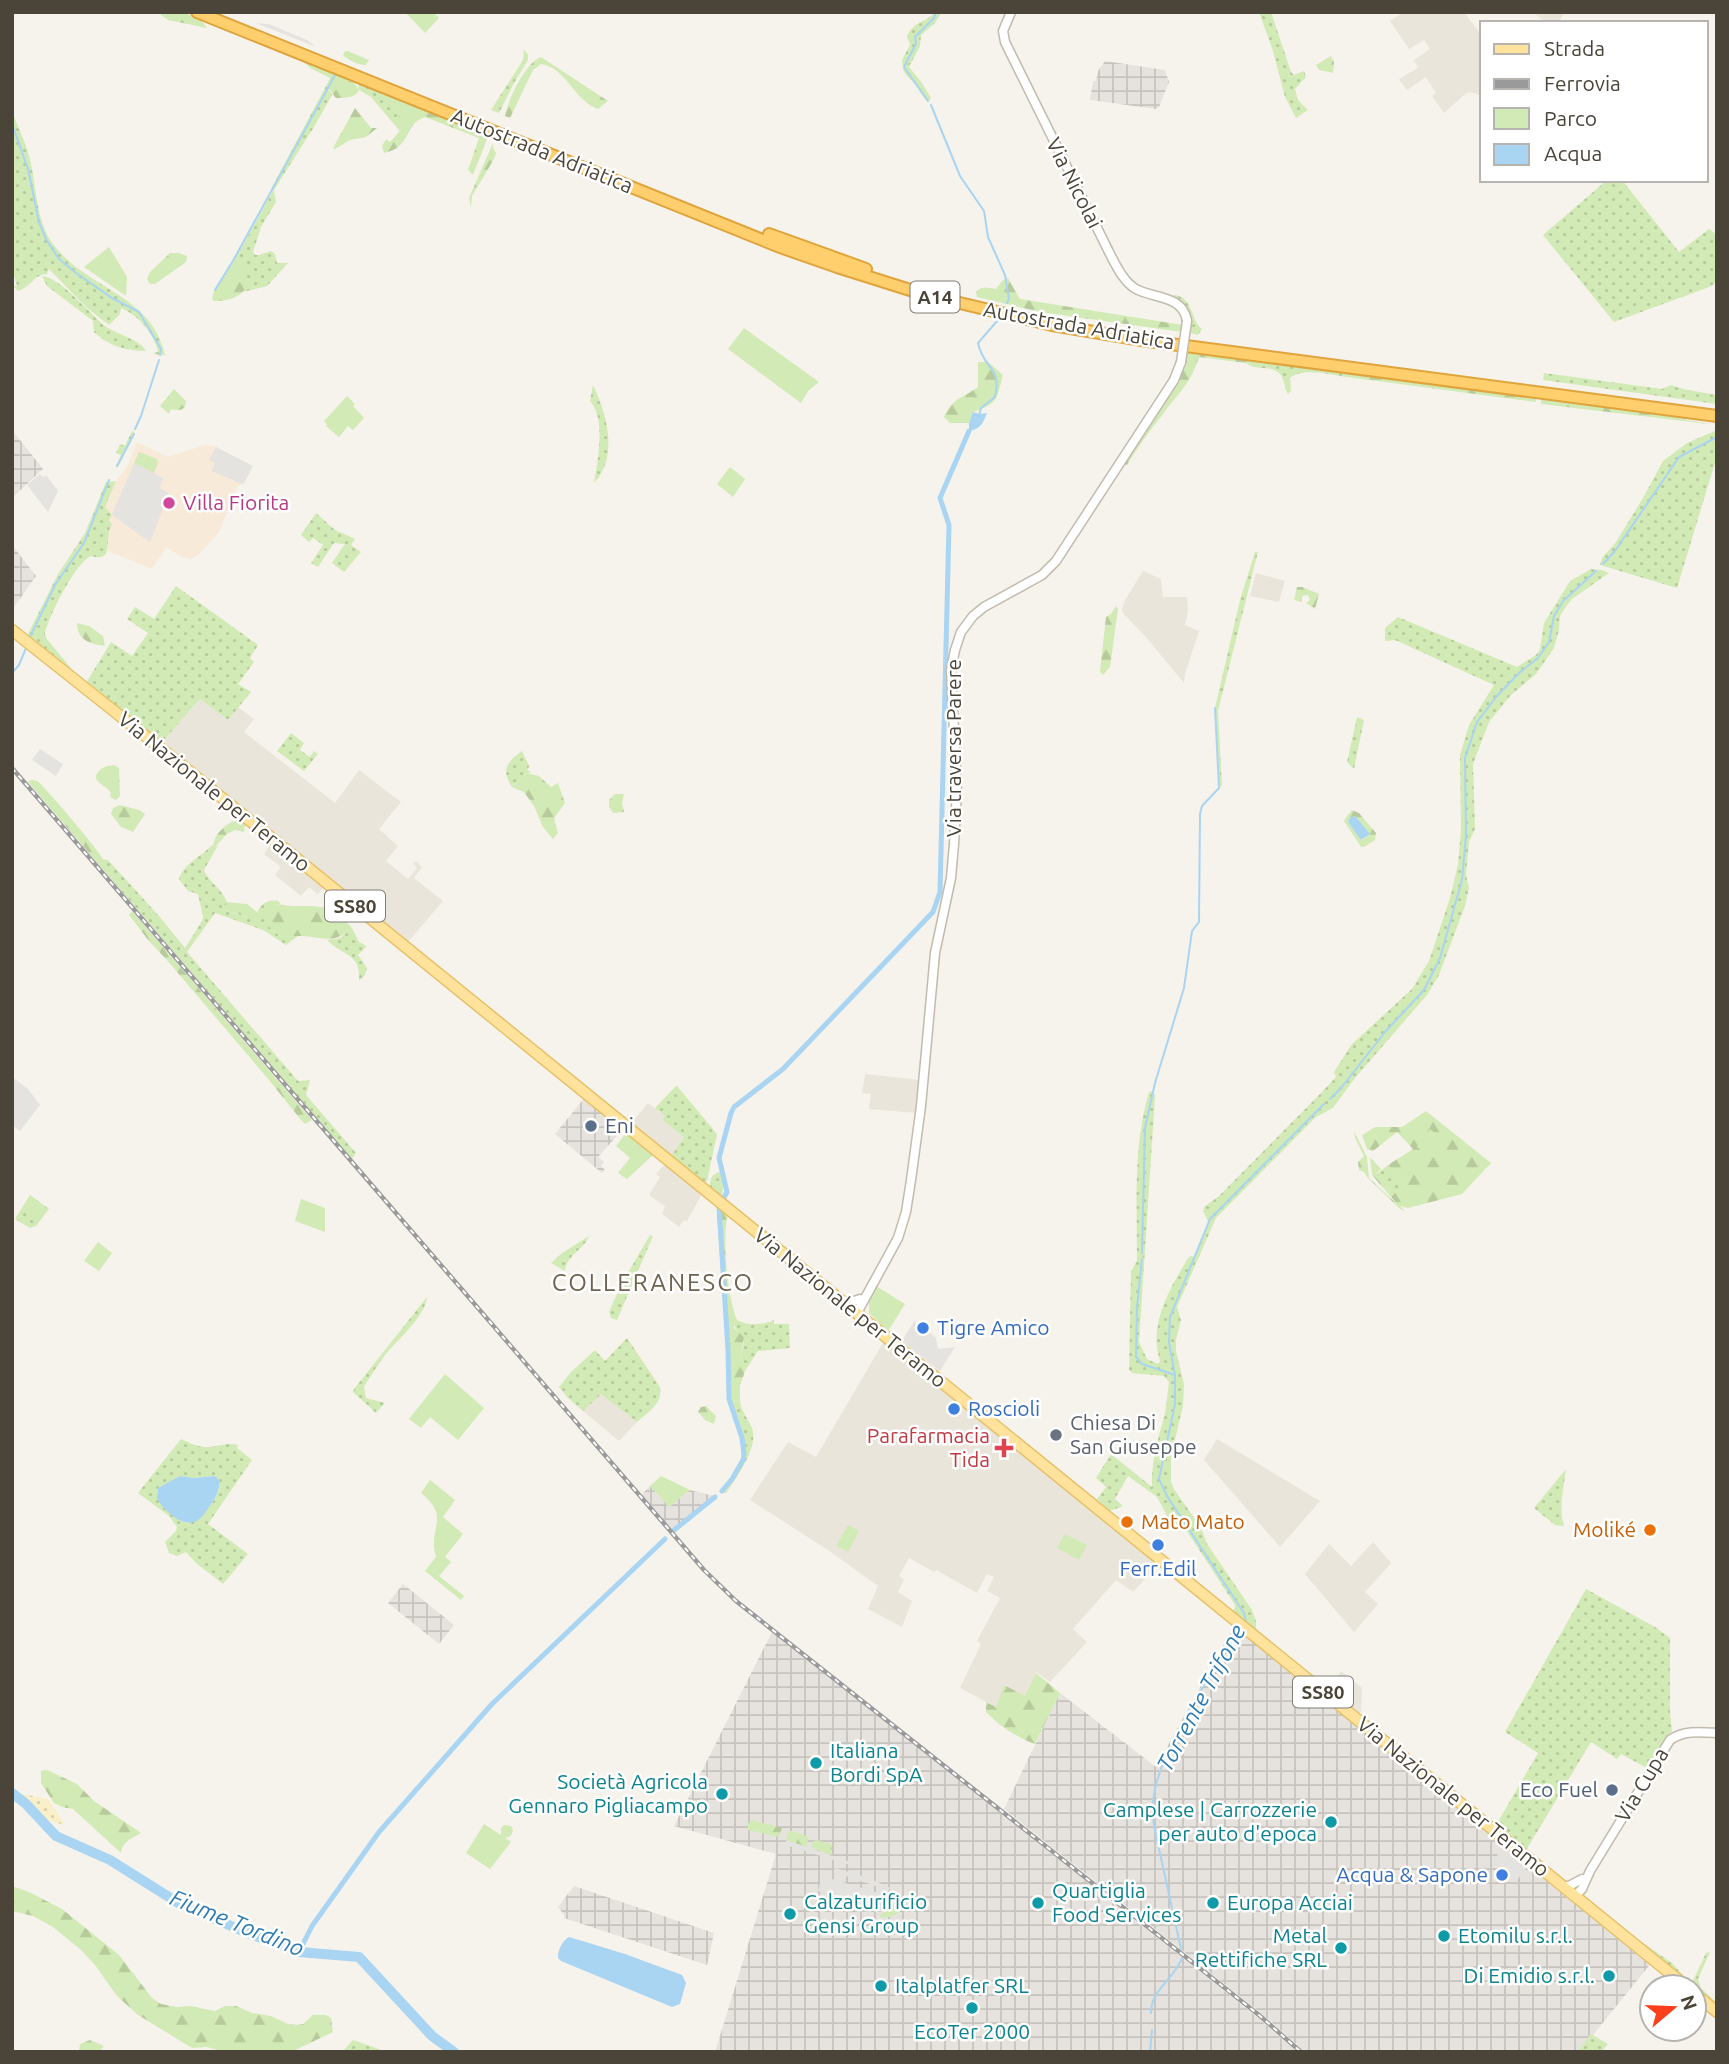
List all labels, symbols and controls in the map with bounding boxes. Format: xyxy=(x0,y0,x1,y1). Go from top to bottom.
legend xyxy=(1480,21,1708,182)
text: Strada xyxy=(1544,36,1605,60)
text: Ferrovia xyxy=(1544,71,1621,95)
street label: Autostrada Adriatica xyxy=(448,103,637,197)
text: Parco xyxy=(1544,106,1597,130)
street label: Via Nicolai xyxy=(1042,133,1108,232)
text: Acqua xyxy=(1544,141,1602,165)
road number: A14 xyxy=(911,282,960,312)
street label: Autostrada Adriatica xyxy=(982,296,1177,354)
place label: Villa Fiorita xyxy=(183,490,289,514)
marker: Villa Fiorita xyxy=(161,495,177,511)
street label: Via traversa Parere xyxy=(941,659,965,837)
street label: Via Nazionale per Teramo xyxy=(114,706,316,876)
road number: SS80 xyxy=(325,890,385,922)
place label: Eni xyxy=(605,1113,634,1137)
marker: Eni xyxy=(583,1118,599,1134)
street label: Via Nazionale per Teramo xyxy=(750,1222,952,1392)
district label: COLLERANESCO xyxy=(552,1269,754,1296)
place label: Tigre Amico xyxy=(937,1315,1050,1339)
marker: Tigre Amico xyxy=(915,1320,931,1336)
place label: Roscioli xyxy=(968,1396,1040,1420)
marker: Roscioli xyxy=(946,1401,962,1417)
place label: Chiesa Di San Giuseppe xyxy=(1070,1410,1197,1458)
place label: Parafarmacia Tida xyxy=(867,1423,990,1471)
marker: Chiesa Di San Giuseppe xyxy=(1048,1427,1064,1443)
marker: Parafarmacia Tida xyxy=(996,1440,1012,1456)
place label: Mato Mato xyxy=(1141,1509,1245,1533)
marker: Mato Mato xyxy=(1119,1514,1135,1530)
place label: Moliké xyxy=(1573,1517,1636,1541)
marker: Moliké xyxy=(1642,1522,1658,1538)
marker: Ferr.Edil xyxy=(1150,1537,1166,1553)
place label: Ferr.Edil xyxy=(1119,1556,1197,1580)
water label: Torrente Trifone xyxy=(1151,1620,1251,1776)
road number: SS80 xyxy=(1293,1676,1353,1708)
street label: Via Nazionale per Teramo xyxy=(1353,1711,1555,1881)
place label: Italiana Bordi SpA xyxy=(830,1738,923,1786)
street label: Via Cupa xyxy=(1610,1743,1673,1826)
marker: Italiana Bordi SpA xyxy=(808,1755,824,1771)
place label: Società Agricola Gennaro Pigliacampo xyxy=(508,1769,708,1817)
place label: Eco Fuel xyxy=(1520,1777,1598,1801)
marker: Eco Fuel xyxy=(1604,1782,1620,1798)
marker: Società Agricola Gennaro Pigliacampo xyxy=(714,1786,730,1802)
place label: Camplese | Carrozzerie per auto d'epoca xyxy=(1103,1797,1317,1845)
marker: Camplese | Carrozzerie per auto d'epoca xyxy=(1323,1814,1339,1830)
place label: Acqua & Sapone xyxy=(1336,1862,1488,1886)
marker: Acqua & Sapone xyxy=(1494,1867,1510,1883)
place label: Quartiglia Food Services xyxy=(1052,1878,1181,1926)
water label: Fiume Tordino xyxy=(167,1884,308,1961)
place label: Calzaturificio Gensi Group xyxy=(804,1889,927,1937)
place label: Europa Acciai xyxy=(1227,1890,1353,1914)
marker: Quartiglia Food Services xyxy=(1030,1895,1046,1911)
marker: Europa Acciai xyxy=(1205,1895,1221,1911)
marker: Calzaturificio Gensi Group xyxy=(782,1906,798,1922)
place label: Metal Rettifiche SRL xyxy=(1195,1923,1327,1971)
place label: Etomilu s.r.l. xyxy=(1458,1923,1573,1947)
marker: Etomilu s.r.l. xyxy=(1436,1928,1452,1944)
marker: Metal Rettifiche SRL xyxy=(1333,1940,1349,1956)
place label: Di Emidio s.r.l. xyxy=(1464,1963,1595,1987)
marker: Di Emidio s.r.l. xyxy=(1601,1968,1617,1984)
place label: Italplatfer SRL xyxy=(895,1973,1029,1997)
north arrow xyxy=(1638,1973,1708,2043)
marker: Italplatfer SRL xyxy=(873,1978,889,1994)
text: N xyxy=(1676,1992,1702,2013)
marker: EcoTer 2000 xyxy=(964,2000,980,2016)
place label: EcoTer 2000 xyxy=(914,2019,1030,2043)

